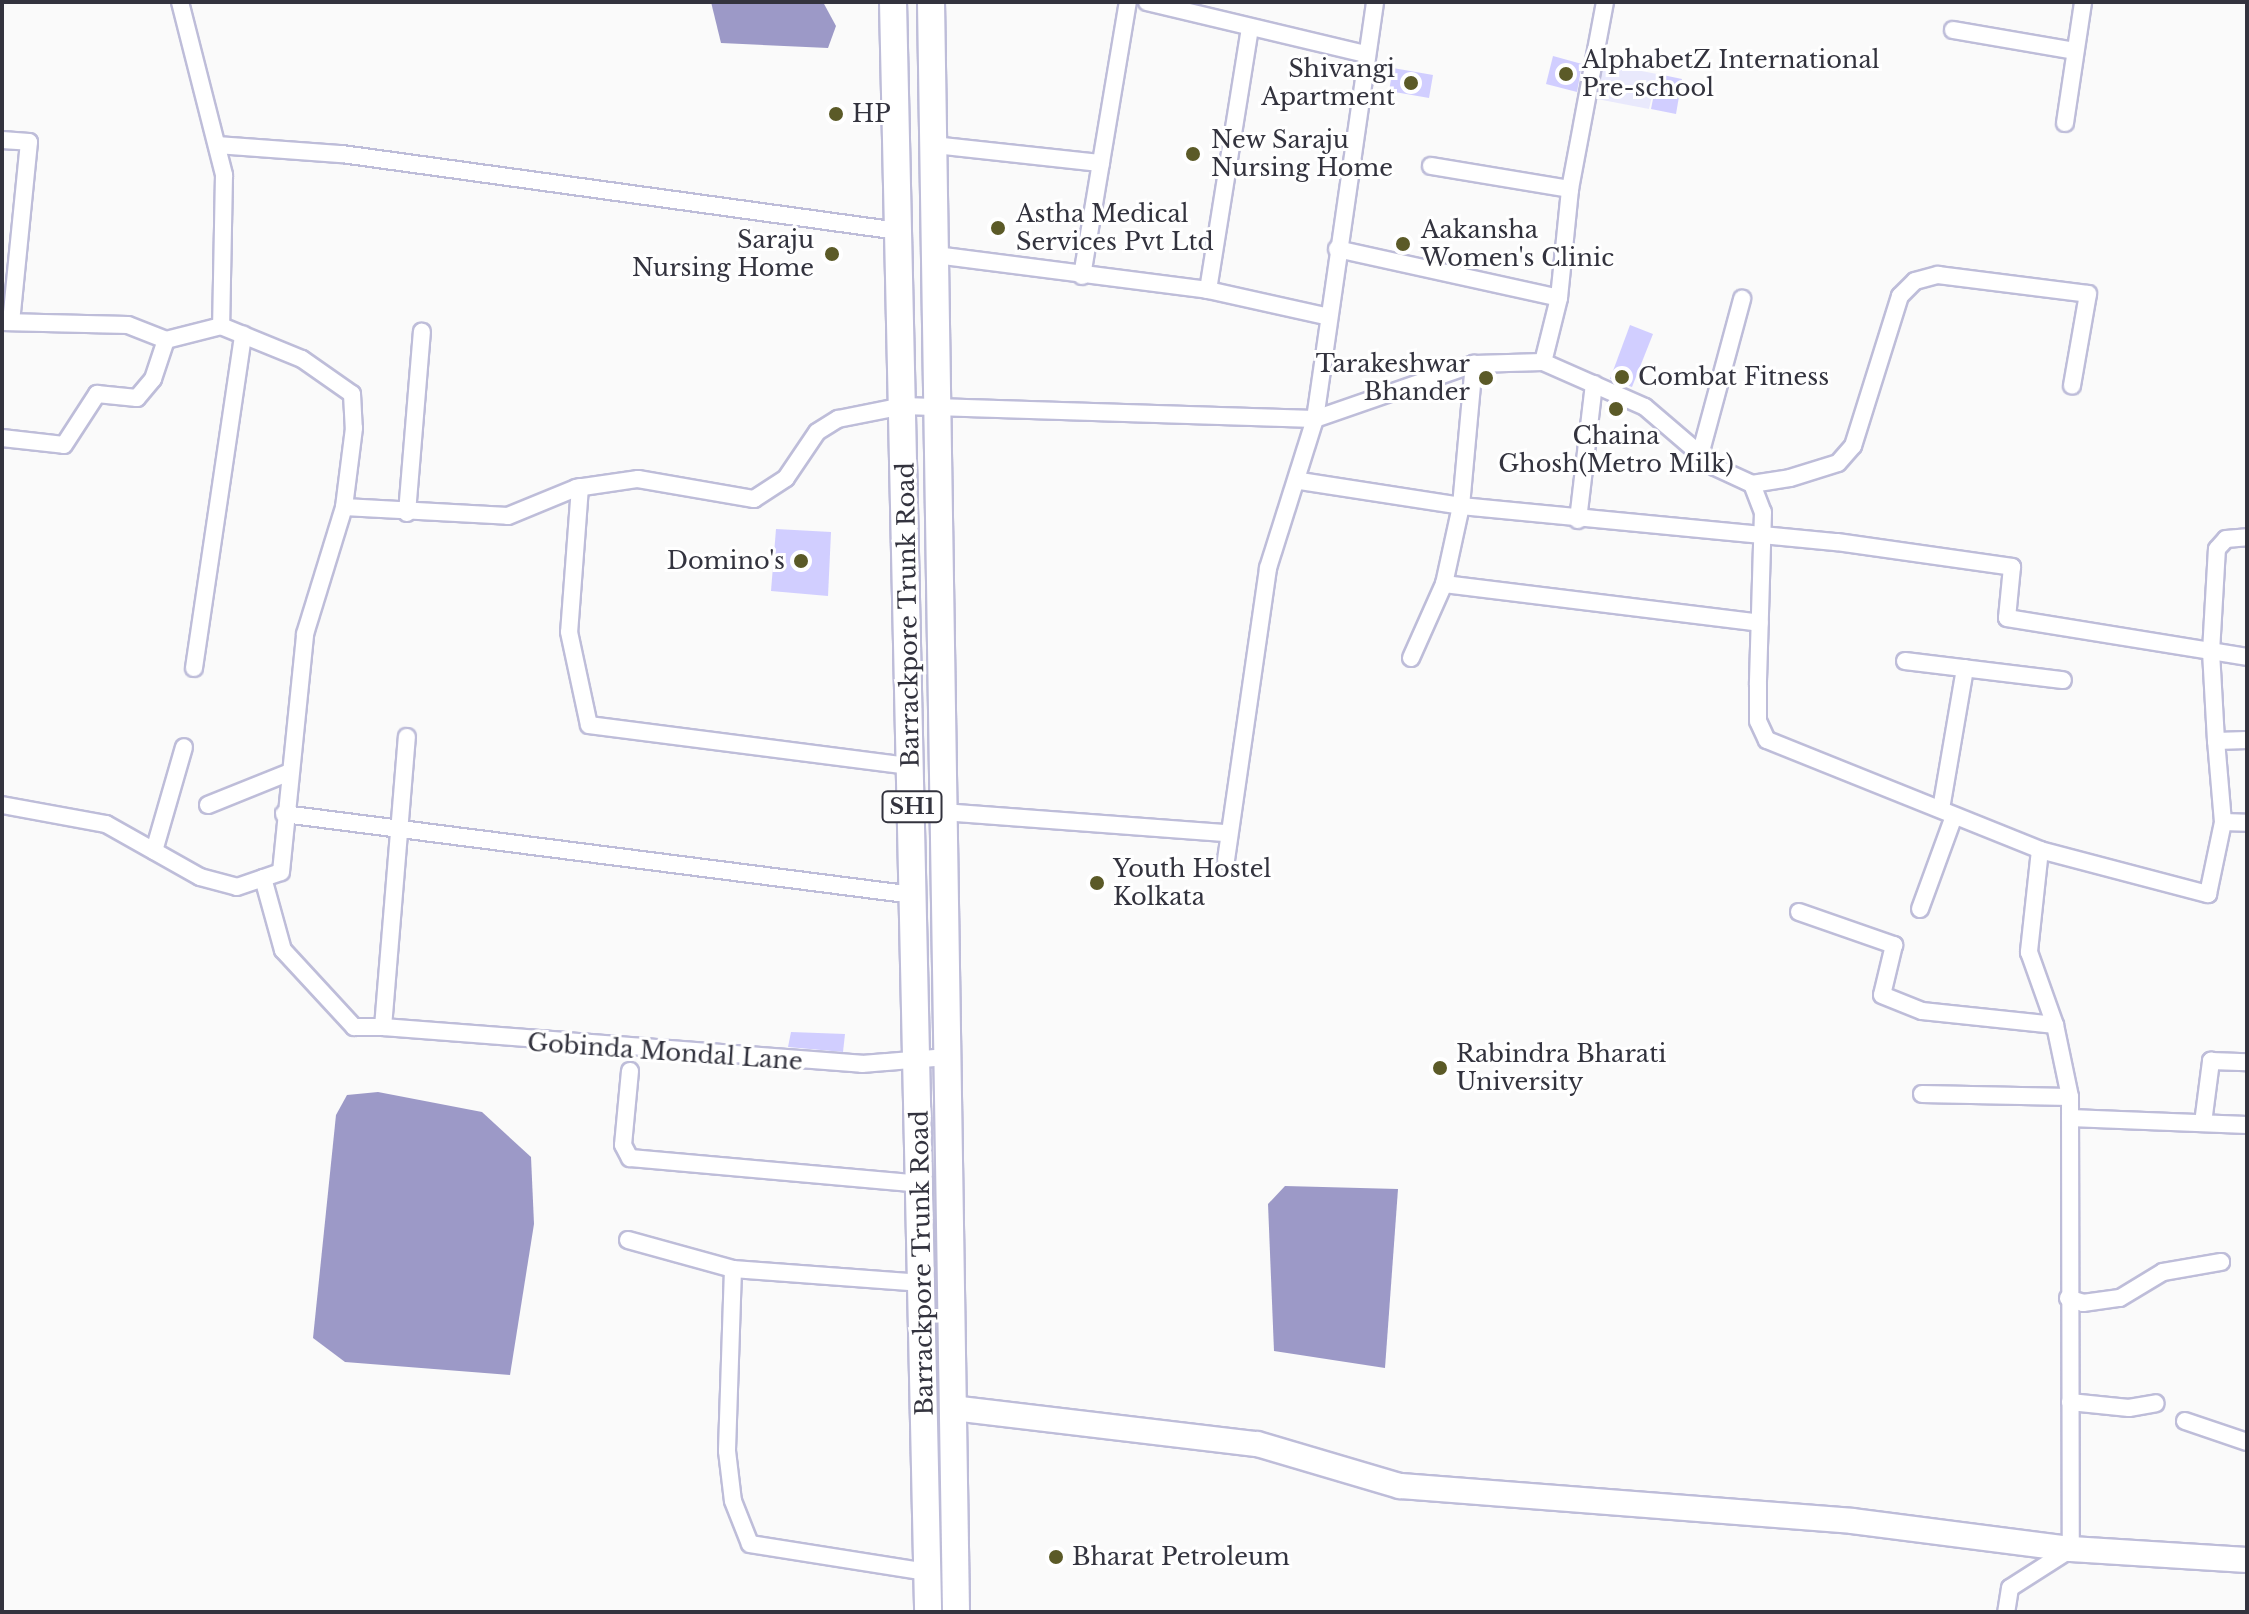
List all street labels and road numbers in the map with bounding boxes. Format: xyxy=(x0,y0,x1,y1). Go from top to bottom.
street label: Barrackpore Trunk Road xyxy=(891,462,925,768)
road number: SH1 xyxy=(880,789,944,825)
street label: Gobinda Mondal Lane xyxy=(526,1028,804,1076)
street label: Barrackpore Trunk Road xyxy=(905,1110,939,1416)

